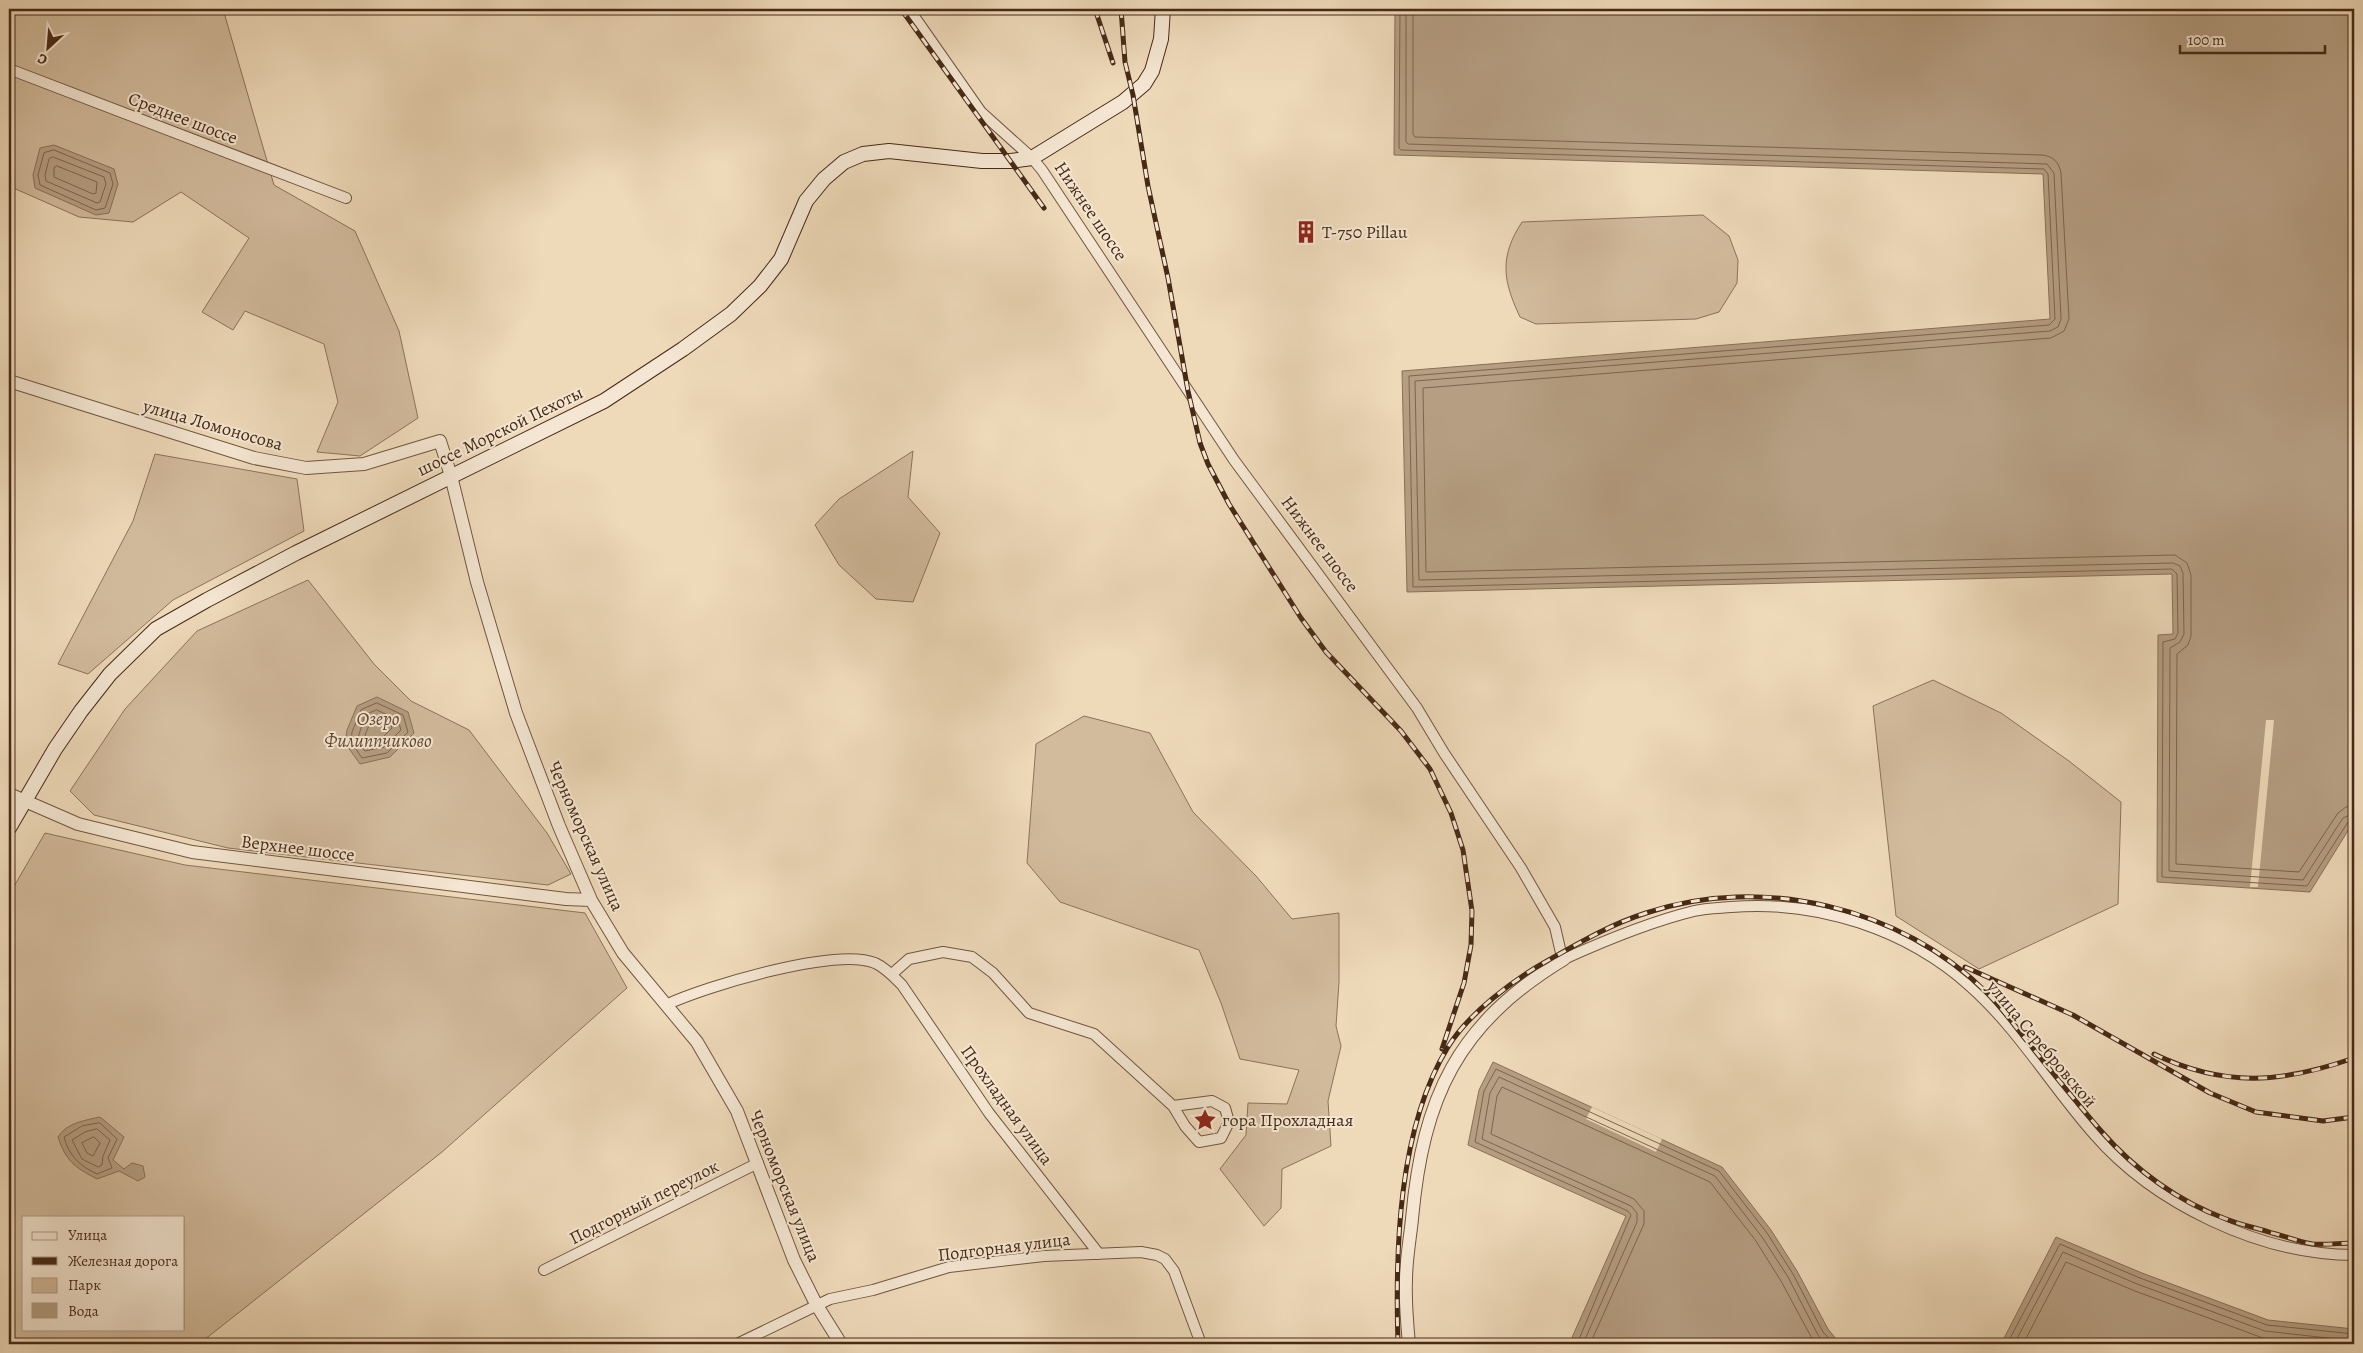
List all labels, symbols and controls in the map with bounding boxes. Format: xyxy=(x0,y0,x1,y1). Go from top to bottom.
north arrow xyxy=(22,22,72,72)
scale bar xyxy=(2180,22,2326,54)
text: 100 m xyxy=(2188,30,2225,50)
text: С xyxy=(34,49,51,70)
street label: Среднее шоссе xyxy=(125,86,241,150)
street label: Нижнее шоссе xyxy=(1049,157,1133,265)
building icon: T-750 Pillau xyxy=(1293,219,1319,245)
place label: T-750 Pillau xyxy=(1322,220,1408,244)
street label: шоссе Морской Пехоты xyxy=(413,380,587,482)
street label: улица Ломоносова xyxy=(139,393,286,457)
street label: Нижнее шоссе xyxy=(1276,491,1364,597)
water label: Озеро Филиппчиково xyxy=(324,706,432,754)
street label: Черноморская улица xyxy=(542,757,630,915)
street label: Верхнее шоссе xyxy=(240,829,356,867)
street label: улица Серебровской xyxy=(1981,974,2102,1113)
street label: Прохладная улица xyxy=(955,1040,1059,1170)
street label: Черноморская улица xyxy=(744,1107,827,1266)
place icon: гора Прохладная xyxy=(1192,1107,1218,1133)
place label: гора Прохладная xyxy=(1222,1108,1353,1132)
street label: Подгорный переулок xyxy=(565,1154,723,1250)
legend xyxy=(22,1216,185,1330)
text: Улица xyxy=(68,1225,107,1245)
street label: Подгорная улица xyxy=(936,1227,1072,1267)
text: Железная дорога xyxy=(68,1251,178,1271)
text: Парк xyxy=(68,1275,101,1295)
text: Вода xyxy=(68,1301,99,1321)

